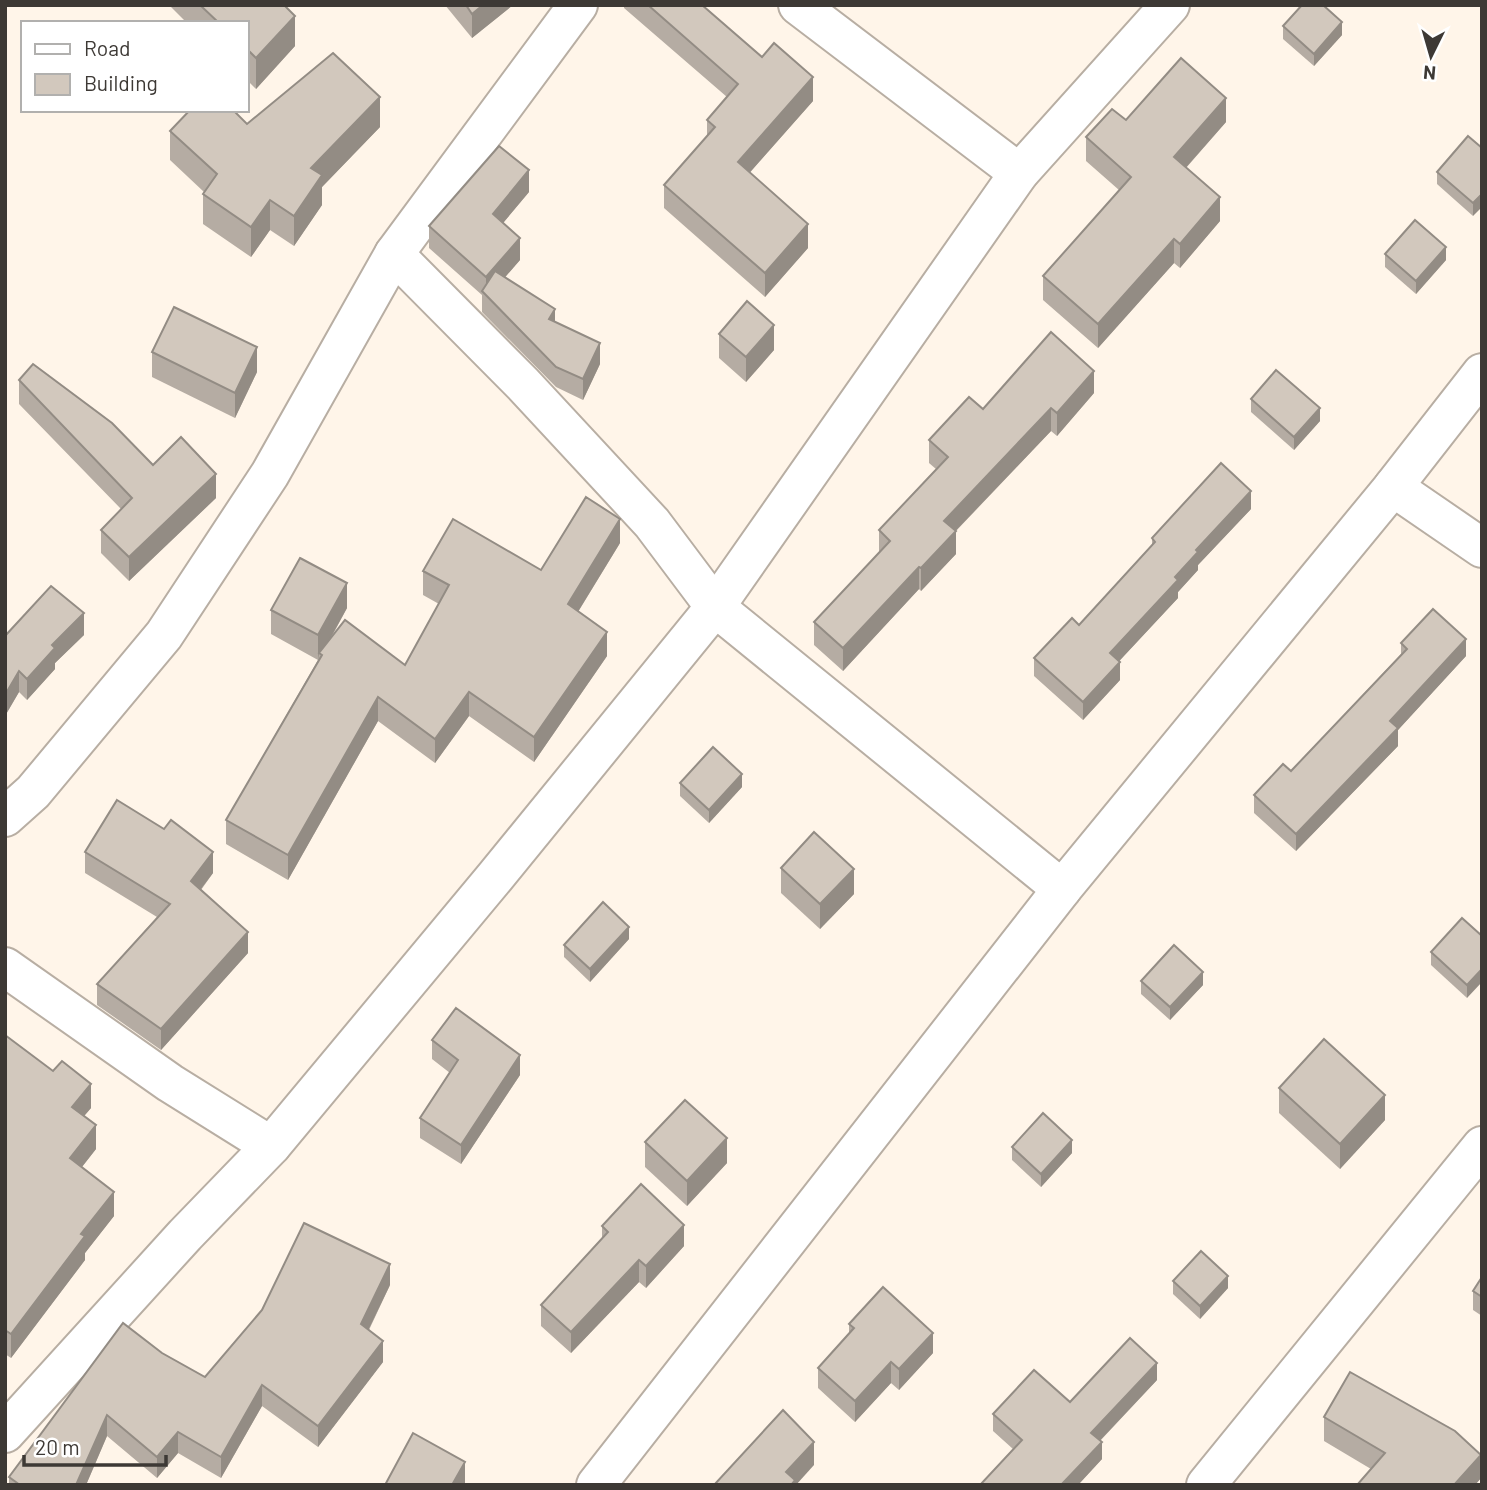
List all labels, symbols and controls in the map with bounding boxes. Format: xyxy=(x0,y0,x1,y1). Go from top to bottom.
legend xyxy=(21,21,248,112)
north arrow xyxy=(1396,21,1466,91)
text: Road xyxy=(84,35,130,60)
text: N xyxy=(1422,61,1437,85)
text: Building xyxy=(84,70,158,95)
scale bar xyxy=(24,1424,166,1468)
text: 20 m xyxy=(35,1434,80,1459)

